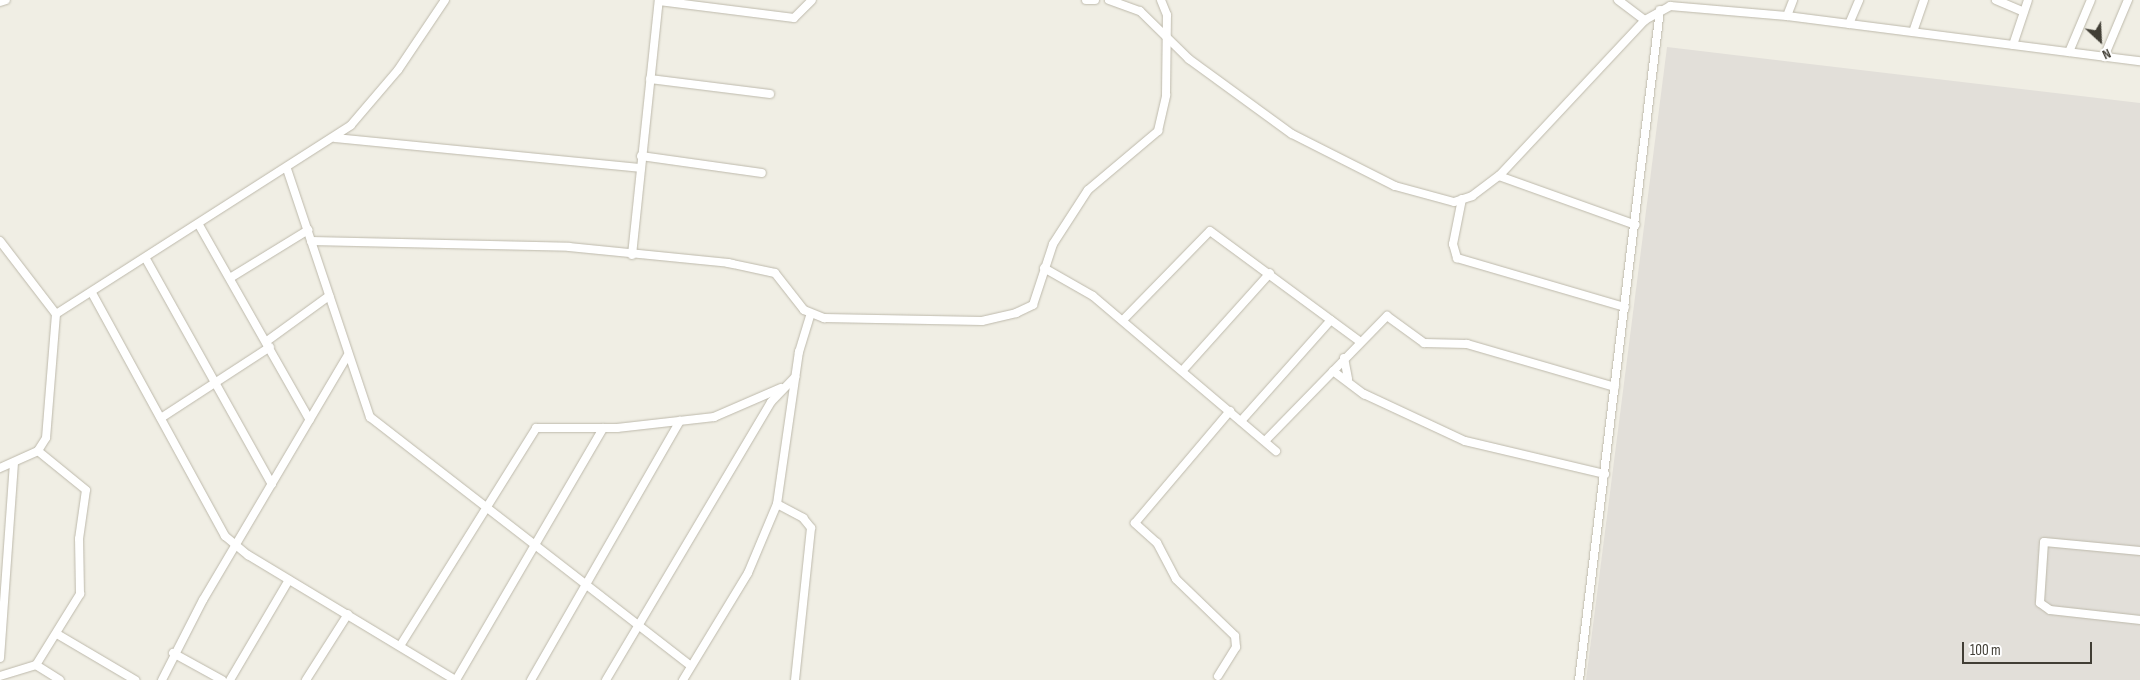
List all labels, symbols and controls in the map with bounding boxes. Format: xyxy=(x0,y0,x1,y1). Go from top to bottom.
north arrow xyxy=(2075,15,2125,65)
text: N xyxy=(2100,45,2114,63)
scale bar xyxy=(1965,632,2095,664)
text: 100 m xyxy=(1970,641,2001,660)

